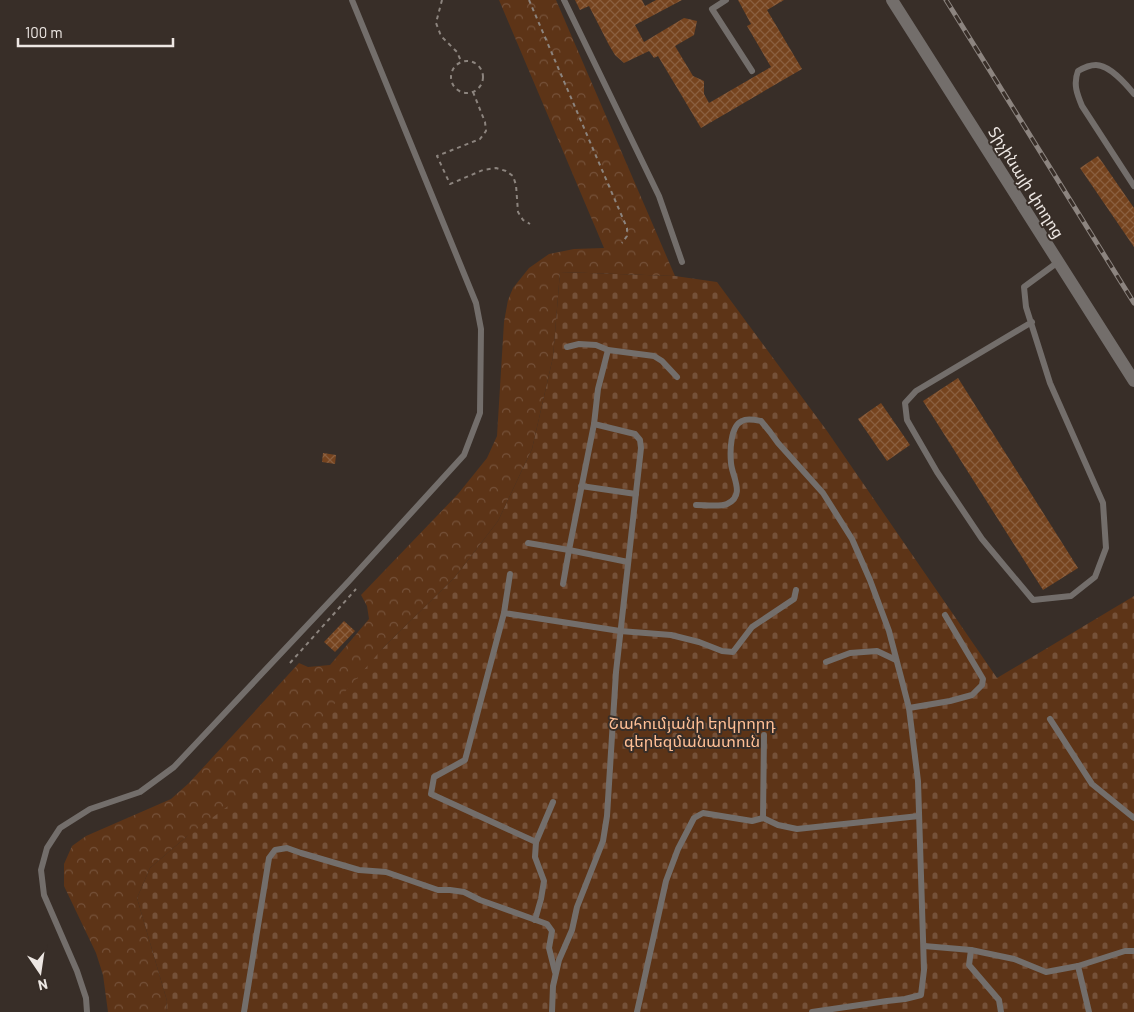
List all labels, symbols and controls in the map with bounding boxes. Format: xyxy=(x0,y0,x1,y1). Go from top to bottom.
scale bar xyxy=(18,15,172,47)
text: 100 m xyxy=(25,23,63,41)
street label: Տիչինայի փողոց xyxy=(984,123,1069,242)
park label: Շահումյանի երկրորդ գերեզմանատուն xyxy=(608,713,776,751)
north arrow xyxy=(15,947,65,997)
text: N xyxy=(37,976,49,994)

